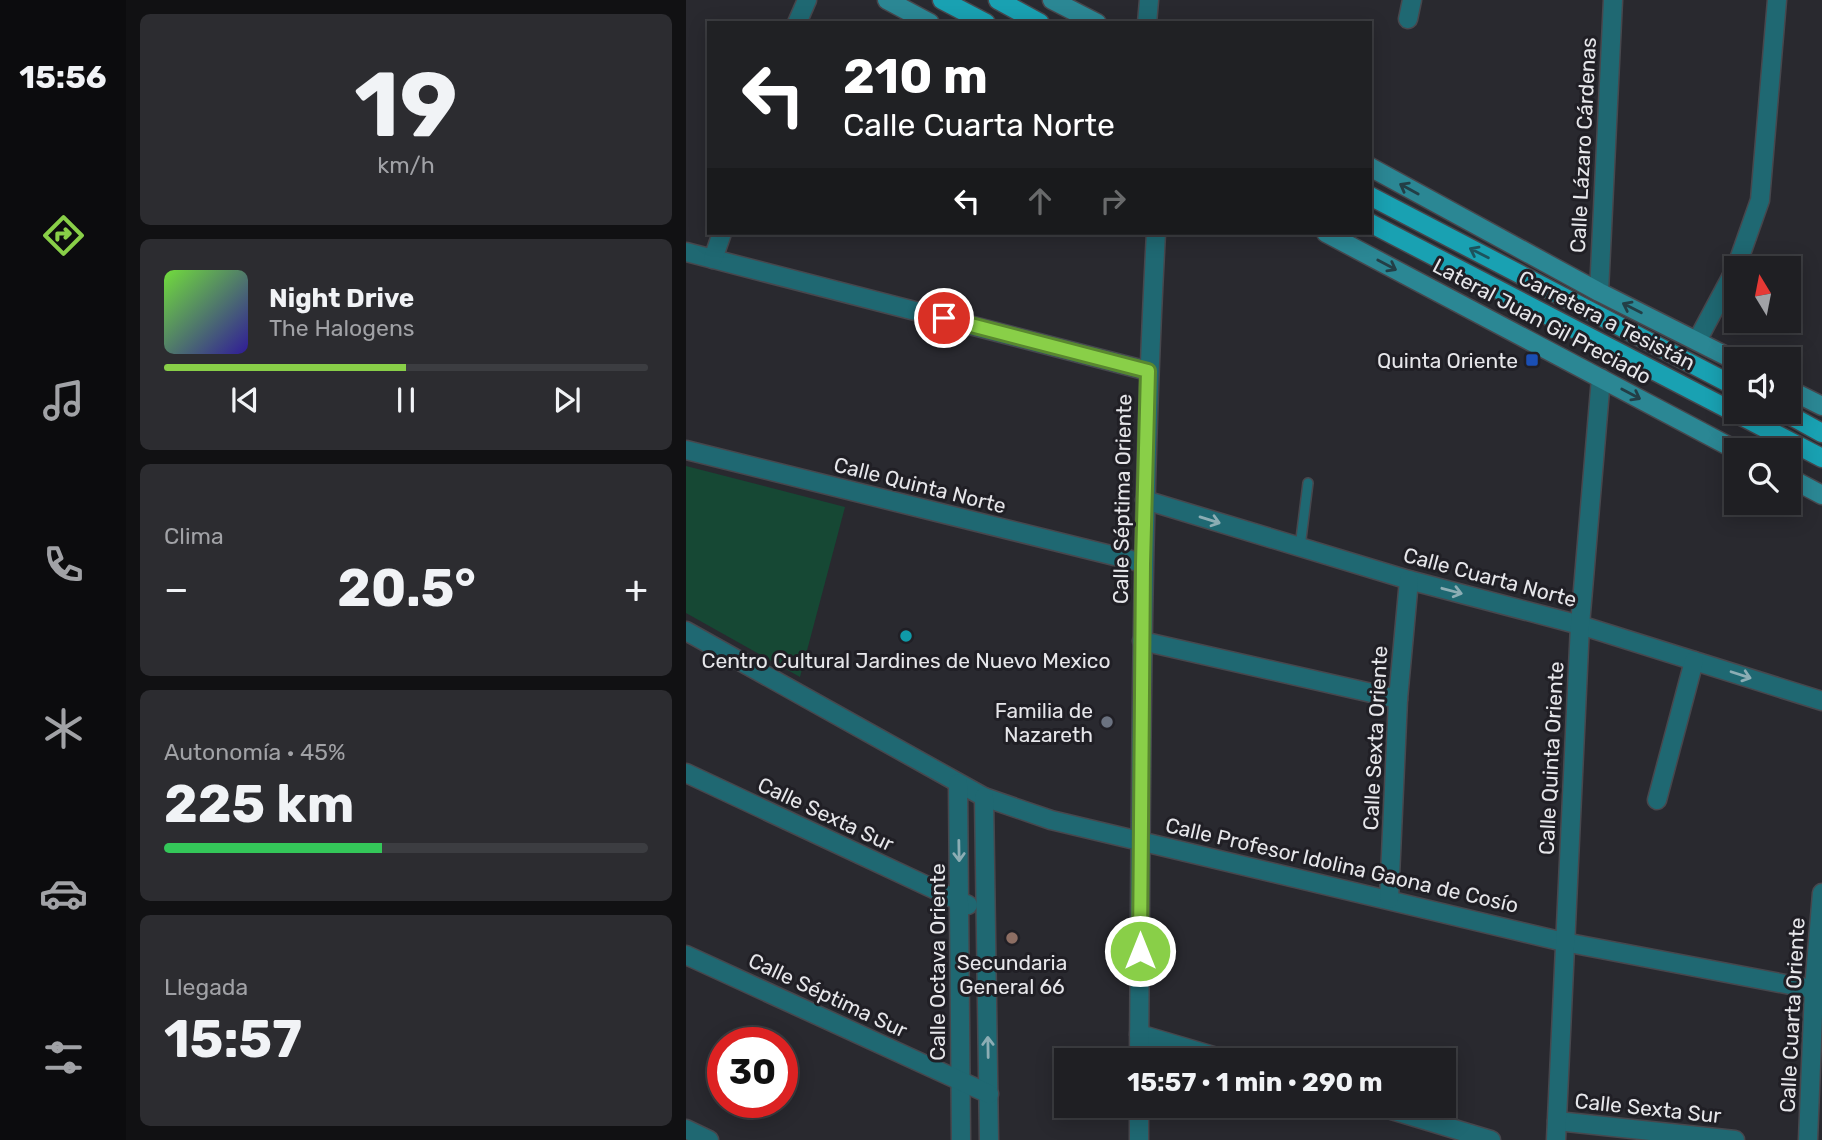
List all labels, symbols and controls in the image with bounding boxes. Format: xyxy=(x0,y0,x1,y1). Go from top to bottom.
street label: Calle Lázaro Cárdenas xyxy=(1565,37,1601,253)
text: 210 m xyxy=(843,47,988,105)
icon: left xyxy=(728,49,819,140)
text: 19 xyxy=(354,51,458,159)
text: 15:56 xyxy=(19,58,107,96)
text: Calle Cuarta Norte xyxy=(843,106,1115,144)
text: km/h xyxy=(377,151,435,179)
icon: left xyxy=(948,182,986,220)
icon: ahead xyxy=(1021,182,1059,220)
icon: right xyxy=(1094,182,1132,220)
one-way arrow xyxy=(1400,182,1420,196)
icon: directions xyxy=(39,211,88,260)
one-way arrow xyxy=(1469,245,1489,259)
street label: Lateral Juan Gil Preciado xyxy=(1429,253,1655,389)
north arrow xyxy=(1724,256,1801,332)
map controls xyxy=(1724,256,1801,515)
one-way arrow xyxy=(1376,258,1397,272)
street label: Carretera a Tesistán xyxy=(1515,265,1699,375)
text: Night Drive xyxy=(269,283,414,314)
pin xyxy=(914,288,974,348)
icon: arrive xyxy=(925,299,963,337)
one-way arrow xyxy=(1622,300,1642,314)
text: The Halogens xyxy=(269,314,415,342)
button: sound xyxy=(1724,347,1801,424)
place label: Quinta Oriente xyxy=(1377,348,1518,373)
marker: Quinta Oriente xyxy=(1524,352,1540,368)
icon: music xyxy=(39,376,88,425)
icon: previous xyxy=(226,381,264,419)
icon: pause xyxy=(387,381,425,419)
icon: next xyxy=(548,381,586,419)
one-way arrow xyxy=(1620,388,1641,401)
street label: Calle Séptima Oriente xyxy=(1108,394,1136,604)
button: search xyxy=(1724,438,1801,515)
street label: Calle Quinta Norte xyxy=(831,451,1009,519)
one-way arrow xyxy=(1199,514,1221,527)
text: Clima xyxy=(164,522,224,550)
icon: phone xyxy=(39,540,88,589)
street label: Calle Cuarta Norte xyxy=(1401,542,1579,612)
text: 20.5° xyxy=(337,557,476,619)
text: − xyxy=(164,566,189,612)
text: + xyxy=(624,566,648,612)
one-way arrow xyxy=(1440,585,1463,598)
marker: Centro Cultural Jardines de Nuevo Mexico xyxy=(898,628,914,644)
street label: Calle Sexta Oriente xyxy=(1358,645,1392,831)
place label: Centro Cultural Jardines de Nuevo Mexico xyxy=(702,648,1110,673)
street label: Calle Quinta Oriente xyxy=(1533,661,1569,855)
one-way arrow xyxy=(1730,670,1752,683)
place label: Familia de Nazareth xyxy=(995,698,1093,747)
icon: climate xyxy=(39,704,88,753)
marker: Familia de Nazareth xyxy=(1099,714,1115,730)
text: Autonomía · 45% xyxy=(164,738,345,766)
street label: Calle Sexta Sur xyxy=(754,772,898,856)
text: 225 km xyxy=(164,773,354,835)
street label: Calle Profesor Idolina Gaona de Cosío xyxy=(1163,812,1521,918)
one-way arrow xyxy=(952,839,966,862)
street label: Calle Octava Oriente xyxy=(925,863,950,1061)
icon: car xyxy=(39,869,88,918)
position arrow xyxy=(1103,914,1177,988)
street label: Calle Cuarta Oriente xyxy=(1774,917,1810,1113)
marker: Secundaria General 66 xyxy=(1004,930,1020,946)
street label: Calle Séptima Sur xyxy=(745,947,911,1043)
place label: Secundaria General 66 xyxy=(957,950,1067,999)
text: Llegada xyxy=(164,973,248,1001)
text: 15:57 xyxy=(164,1008,302,1070)
speed limit sign: 30 xyxy=(707,1027,798,1118)
icon: filters xyxy=(39,1033,88,1082)
one-way arrow xyxy=(981,1036,995,1059)
text: 15:57 · 1 min · 290 m xyxy=(1127,1067,1383,1098)
street label: Calle Sexta Sur xyxy=(1573,1088,1723,1128)

